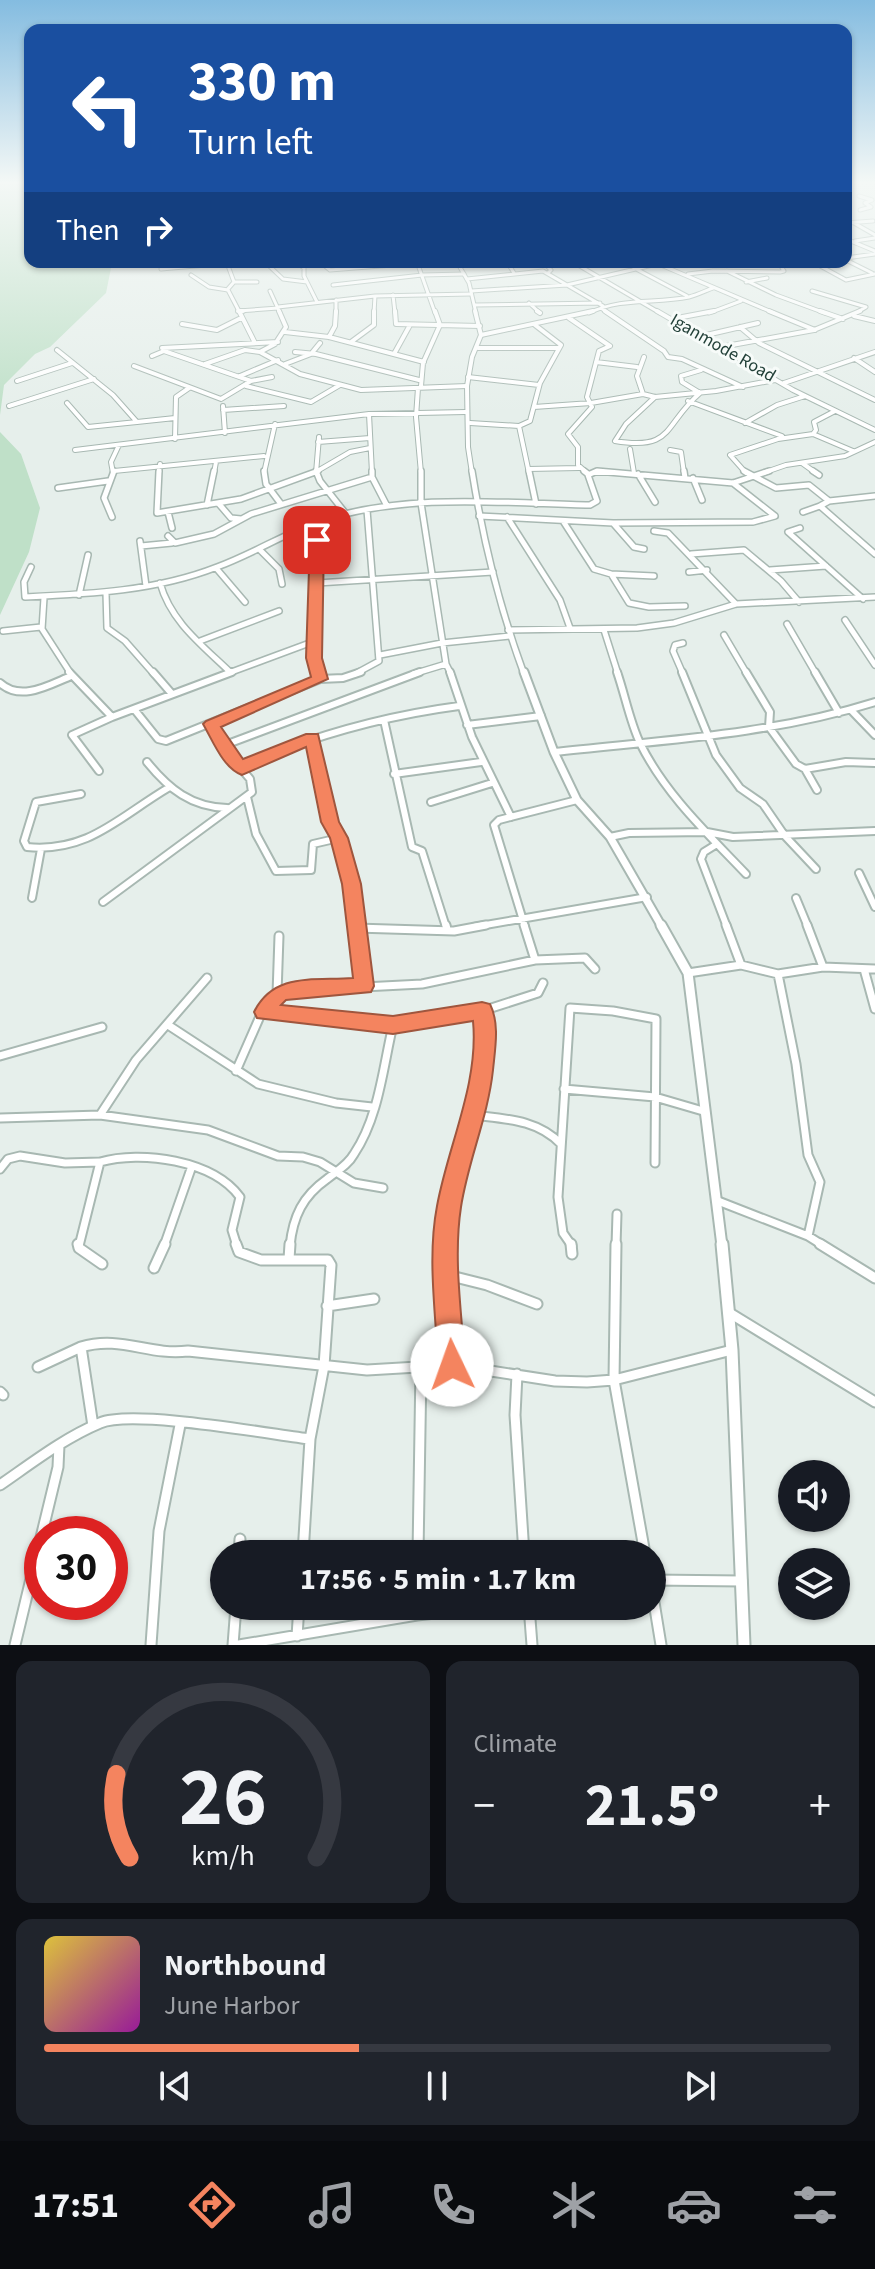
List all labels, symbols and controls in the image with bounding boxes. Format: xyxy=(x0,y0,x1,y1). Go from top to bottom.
text: 330 m xyxy=(188,43,336,122)
icon: left xyxy=(56,56,160,160)
text: Turn left xyxy=(188,117,313,168)
icon: right xyxy=(136,208,180,252)
text: Then xyxy=(56,209,120,252)
street label: Iganmode Road xyxy=(666,308,780,388)
pin xyxy=(283,506,351,574)
icon: arrive xyxy=(295,518,339,562)
position arrow xyxy=(410,1323,494,1407)
map controls xyxy=(778,1460,850,1620)
button: sound xyxy=(778,1460,850,1532)
speed limit sign: 30 xyxy=(24,1516,128,1620)
button: layers xyxy=(778,1548,850,1620)
text: 17:56 · 5 min · 1.7 km xyxy=(300,1558,576,1601)
text: Climate xyxy=(474,1725,557,1762)
text: 26 xyxy=(179,1739,267,1857)
text: 21.5° xyxy=(585,1764,720,1849)
text: − xyxy=(474,1775,495,1838)
text: + xyxy=(809,1775,831,1838)
text: km/h xyxy=(191,1836,254,1876)
text: Northbound xyxy=(164,1944,326,1987)
text: June Harbor xyxy=(164,1987,300,2024)
icon: previous xyxy=(153,2064,197,2108)
icon: pause xyxy=(415,2064,459,2108)
icon: next xyxy=(678,2064,722,2108)
icon: directions xyxy=(184,2177,240,2233)
icon: music xyxy=(304,2177,360,2233)
icon: phone xyxy=(425,2177,481,2233)
icon: climate xyxy=(546,2177,602,2233)
icon: car xyxy=(666,2177,722,2233)
icon: filters xyxy=(787,2177,843,2233)
text: 17:51 xyxy=(32,2180,119,2231)

